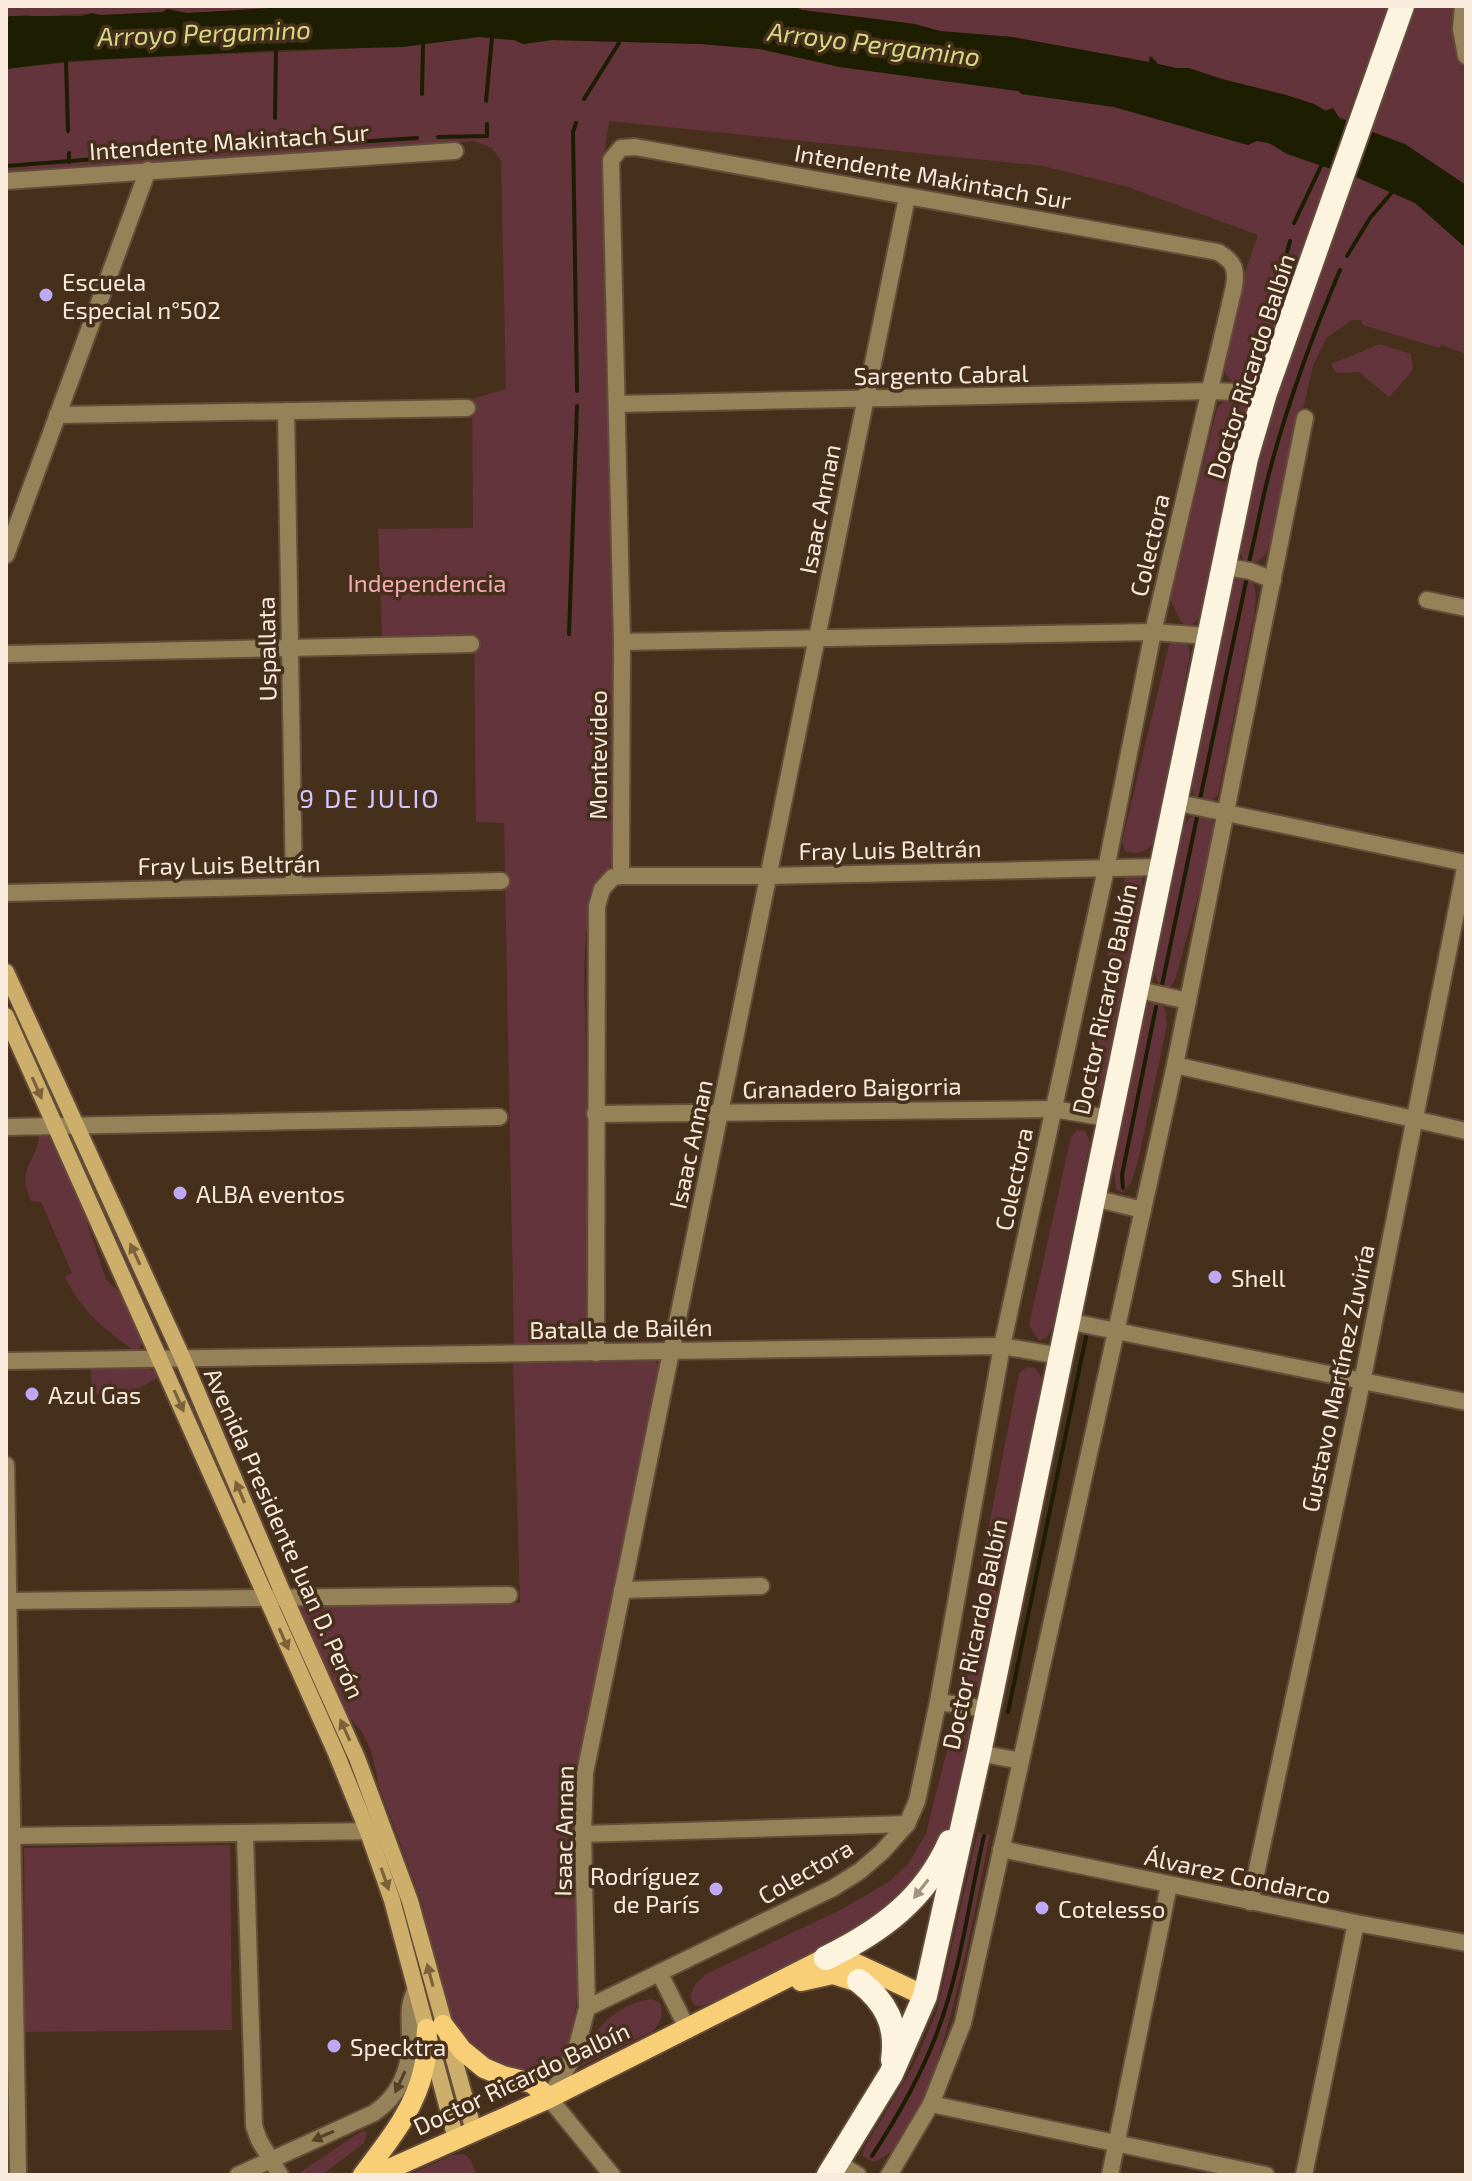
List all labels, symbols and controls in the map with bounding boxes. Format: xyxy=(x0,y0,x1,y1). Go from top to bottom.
water label: Arroyo Pergamino xyxy=(96,13,311,52)
water label: Arroyo Pergamino xyxy=(765,14,982,72)
street label: Intendente Makintach Sur xyxy=(88,117,370,165)
street label: Intendente Makintach Sur xyxy=(792,137,1074,215)
street label: Doctor Ricardo Balbín xyxy=(1200,250,1300,482)
place label: Escuela Especial n°502 xyxy=(62,267,221,324)
marker: Escuela Especial n°502 xyxy=(37,286,55,304)
street label: Sargento Cabral xyxy=(853,358,1029,390)
street label: Isaac Annan xyxy=(792,442,846,576)
street label: Colectora xyxy=(1123,491,1175,599)
park label: Independencia xyxy=(347,568,507,597)
street label: Uspallata xyxy=(251,596,281,702)
street label: Montevideo xyxy=(583,690,612,820)
district label: 9 DE JULIO xyxy=(299,782,441,813)
street label: Fray Luis Beltrán xyxy=(798,833,982,865)
street label: Fray Luis Beltrán xyxy=(137,848,321,880)
street label: Doctor Ricardo Balbín xyxy=(1065,881,1143,1117)
street label: Granadero Baigorria xyxy=(742,1071,962,1103)
one-way arrow xyxy=(31,1076,44,1100)
street label: Isaac Annan xyxy=(662,1077,718,1211)
street label: Colectora xyxy=(988,1125,1038,1233)
place label: ALBA eventos xyxy=(196,1179,345,1208)
marker: ALBA eventos xyxy=(171,1184,189,1202)
street label: Gustavo Martínez Zuviría xyxy=(1294,1241,1380,1515)
one-way arrow xyxy=(128,1243,142,1266)
place label: Shell xyxy=(1231,1263,1286,1292)
marker: Shell xyxy=(1206,1268,1224,1286)
street label: Batalla de Bailén xyxy=(529,1312,713,1344)
street label: Avenida Presidente Juan D. Perón xyxy=(199,1363,371,1703)
place label: Azul Gas xyxy=(48,1380,141,1409)
marker: Azul Gas xyxy=(23,1385,41,1403)
one-way arrow xyxy=(173,1389,186,1413)
one-way arrow xyxy=(233,1480,246,1504)
street label: Doctor Ricardo Balbín xyxy=(935,1516,1013,1752)
one-way arrow xyxy=(278,1627,291,1651)
one-way arrow xyxy=(338,1718,352,1742)
street label: Isaac Annan xyxy=(547,1765,579,1897)
street label: Colectora xyxy=(752,1832,858,1910)
street label: Álvarez Condarco xyxy=(1142,1841,1334,1909)
place label: Rodríguez de París xyxy=(590,1861,700,1918)
one-way arrow xyxy=(379,1867,391,1891)
one-way arrow xyxy=(914,1879,930,1899)
marker: Rodríguez de París xyxy=(707,1880,725,1898)
place label: Cotelesso xyxy=(1058,1894,1165,1923)
marker: Cotelesso xyxy=(1033,1899,1051,1917)
one-way arrow xyxy=(423,1963,436,1987)
street label: Doctor Ricardo Balbín xyxy=(408,2015,634,2141)
place label: Specktra xyxy=(350,2032,446,2061)
marker: Specktra xyxy=(325,2037,343,2055)
one-way arrow xyxy=(394,2071,407,2094)
one-way arrow xyxy=(311,2130,335,2143)

